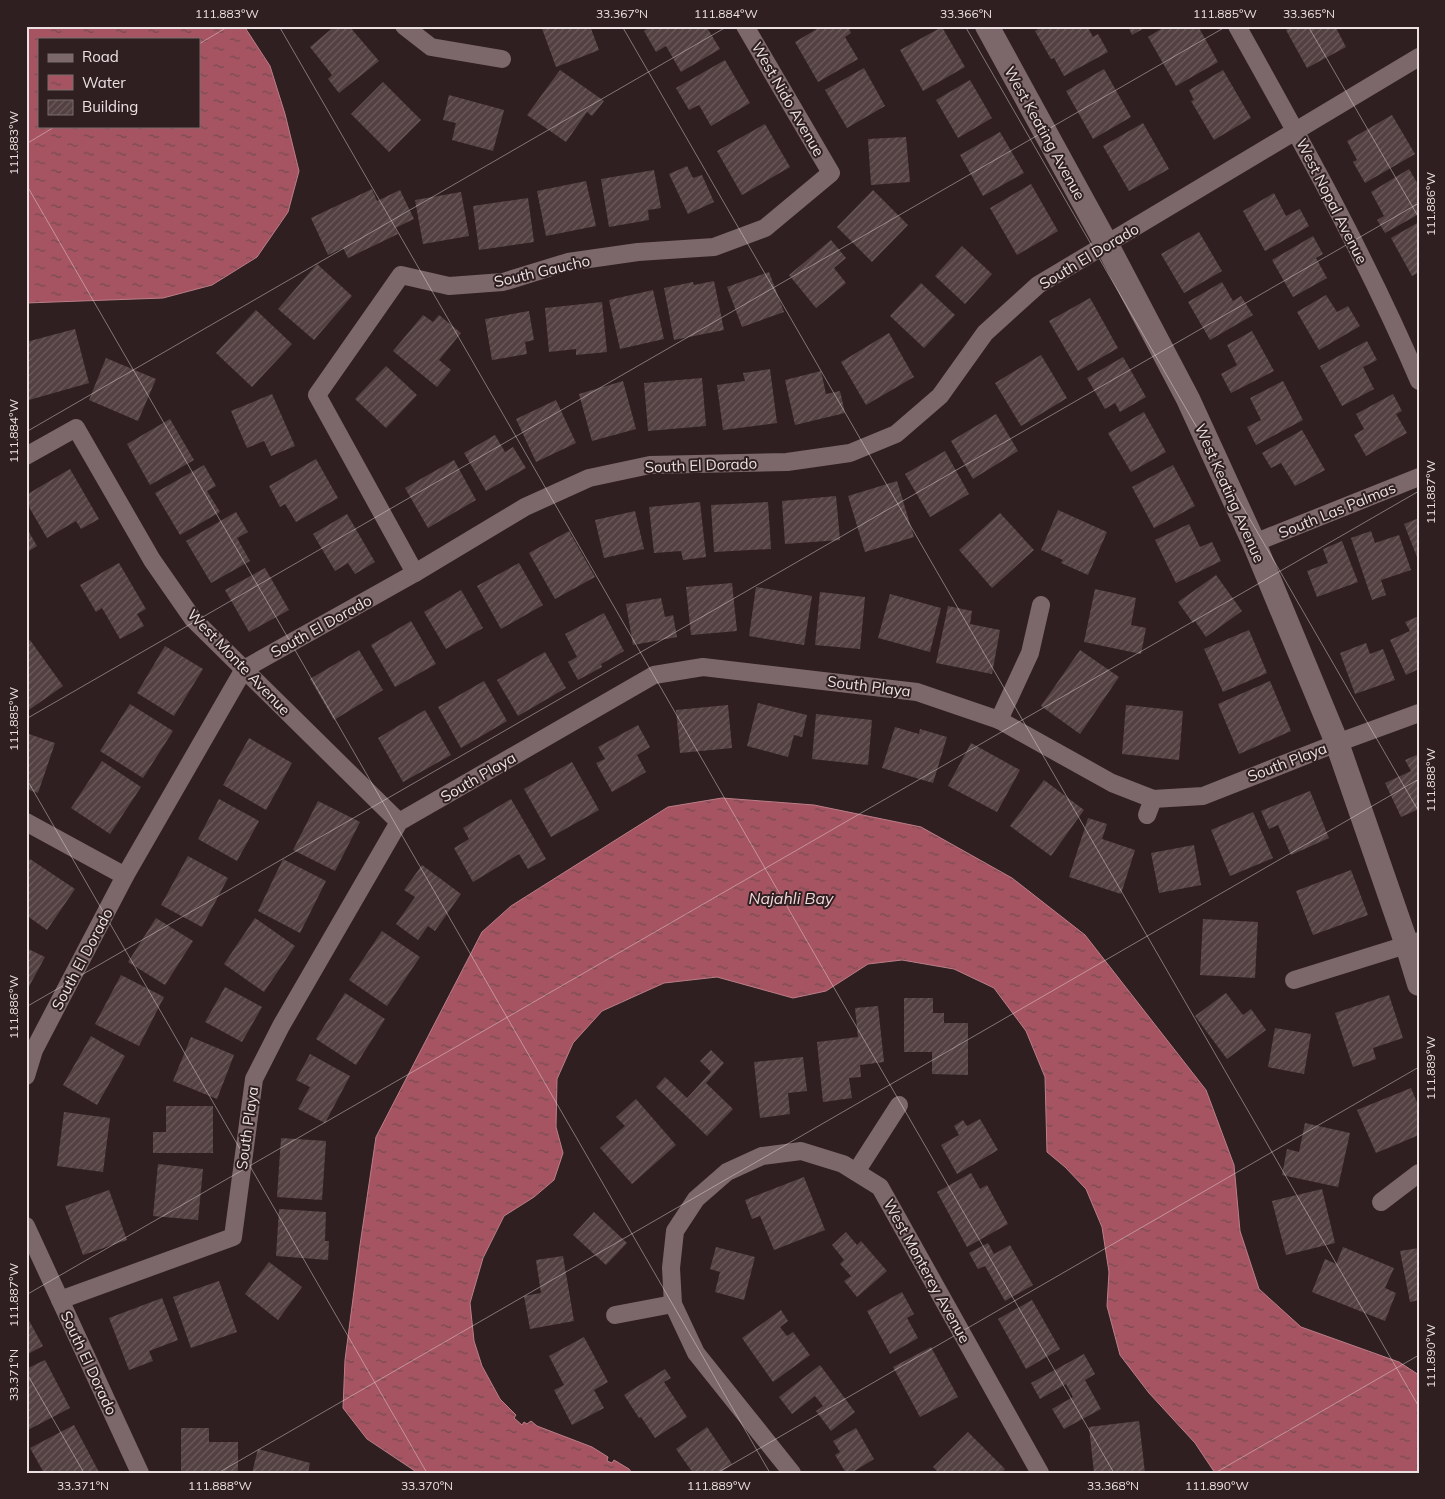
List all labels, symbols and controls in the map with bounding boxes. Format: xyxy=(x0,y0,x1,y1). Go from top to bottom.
text: 111.883°W xyxy=(195,6,259,21)
text: 33.367°N xyxy=(596,6,648,21)
text: 111.884°W xyxy=(694,6,758,21)
text: 33.366°N xyxy=(940,6,992,21)
text: 111.885°W xyxy=(1193,6,1257,21)
text: 33.365°N xyxy=(1283,6,1335,21)
legend xyxy=(38,38,200,128)
street label: West Nido Avenue xyxy=(748,38,828,160)
text: Road xyxy=(82,47,119,66)
street label: West Keating Avenue xyxy=(1000,63,1090,203)
text: Water xyxy=(82,73,126,92)
text: Building xyxy=(82,97,138,116)
text: 111.883°W xyxy=(6,111,21,175)
street label: West Nopal Avenue xyxy=(1292,135,1372,267)
text: 111.886°W xyxy=(1423,172,1438,236)
street label: South El Dorado xyxy=(1036,219,1142,293)
street label: South Gaucho xyxy=(492,251,592,291)
text: 111.884°W xyxy=(6,399,21,463)
street label: West Keating Avenue xyxy=(1191,421,1269,565)
street label: South El Dorado xyxy=(644,454,758,476)
text: 111.887°W xyxy=(1423,460,1438,524)
street label: South Las Palmas xyxy=(1276,478,1398,542)
street label: South El Dorado xyxy=(267,590,375,662)
street label: West Monte Avenue xyxy=(183,605,295,719)
street label: South Playa xyxy=(826,671,912,701)
text: 111.885°W xyxy=(6,687,21,751)
street label: South Playa xyxy=(1245,738,1329,786)
street label: South Playa xyxy=(437,748,519,806)
text: 111.888°W xyxy=(1423,748,1438,812)
water label: Najahli Bay xyxy=(748,888,834,908)
street label: South El Dorado xyxy=(47,905,117,1013)
text: 111.886°W xyxy=(6,975,21,1039)
text: 111.889°W xyxy=(1423,1036,1438,1100)
street label: South Playa xyxy=(232,1085,262,1171)
street label: West Monterey Avenue xyxy=(880,1196,974,1346)
text: 111.887°W xyxy=(6,1263,21,1327)
street label: South El Dorado xyxy=(57,1308,121,1418)
text: 111.890°W xyxy=(1423,1324,1438,1388)
text: 33.371°N xyxy=(6,1349,21,1401)
text: 33.371°N xyxy=(57,1478,109,1493)
text: 111.888°W xyxy=(188,1478,252,1493)
text: 33.370°N xyxy=(401,1478,453,1493)
text: 111.889°W xyxy=(687,1478,751,1493)
text: 33.368°N xyxy=(1087,1478,1139,1493)
text: 111.890°W xyxy=(1185,1478,1249,1493)

